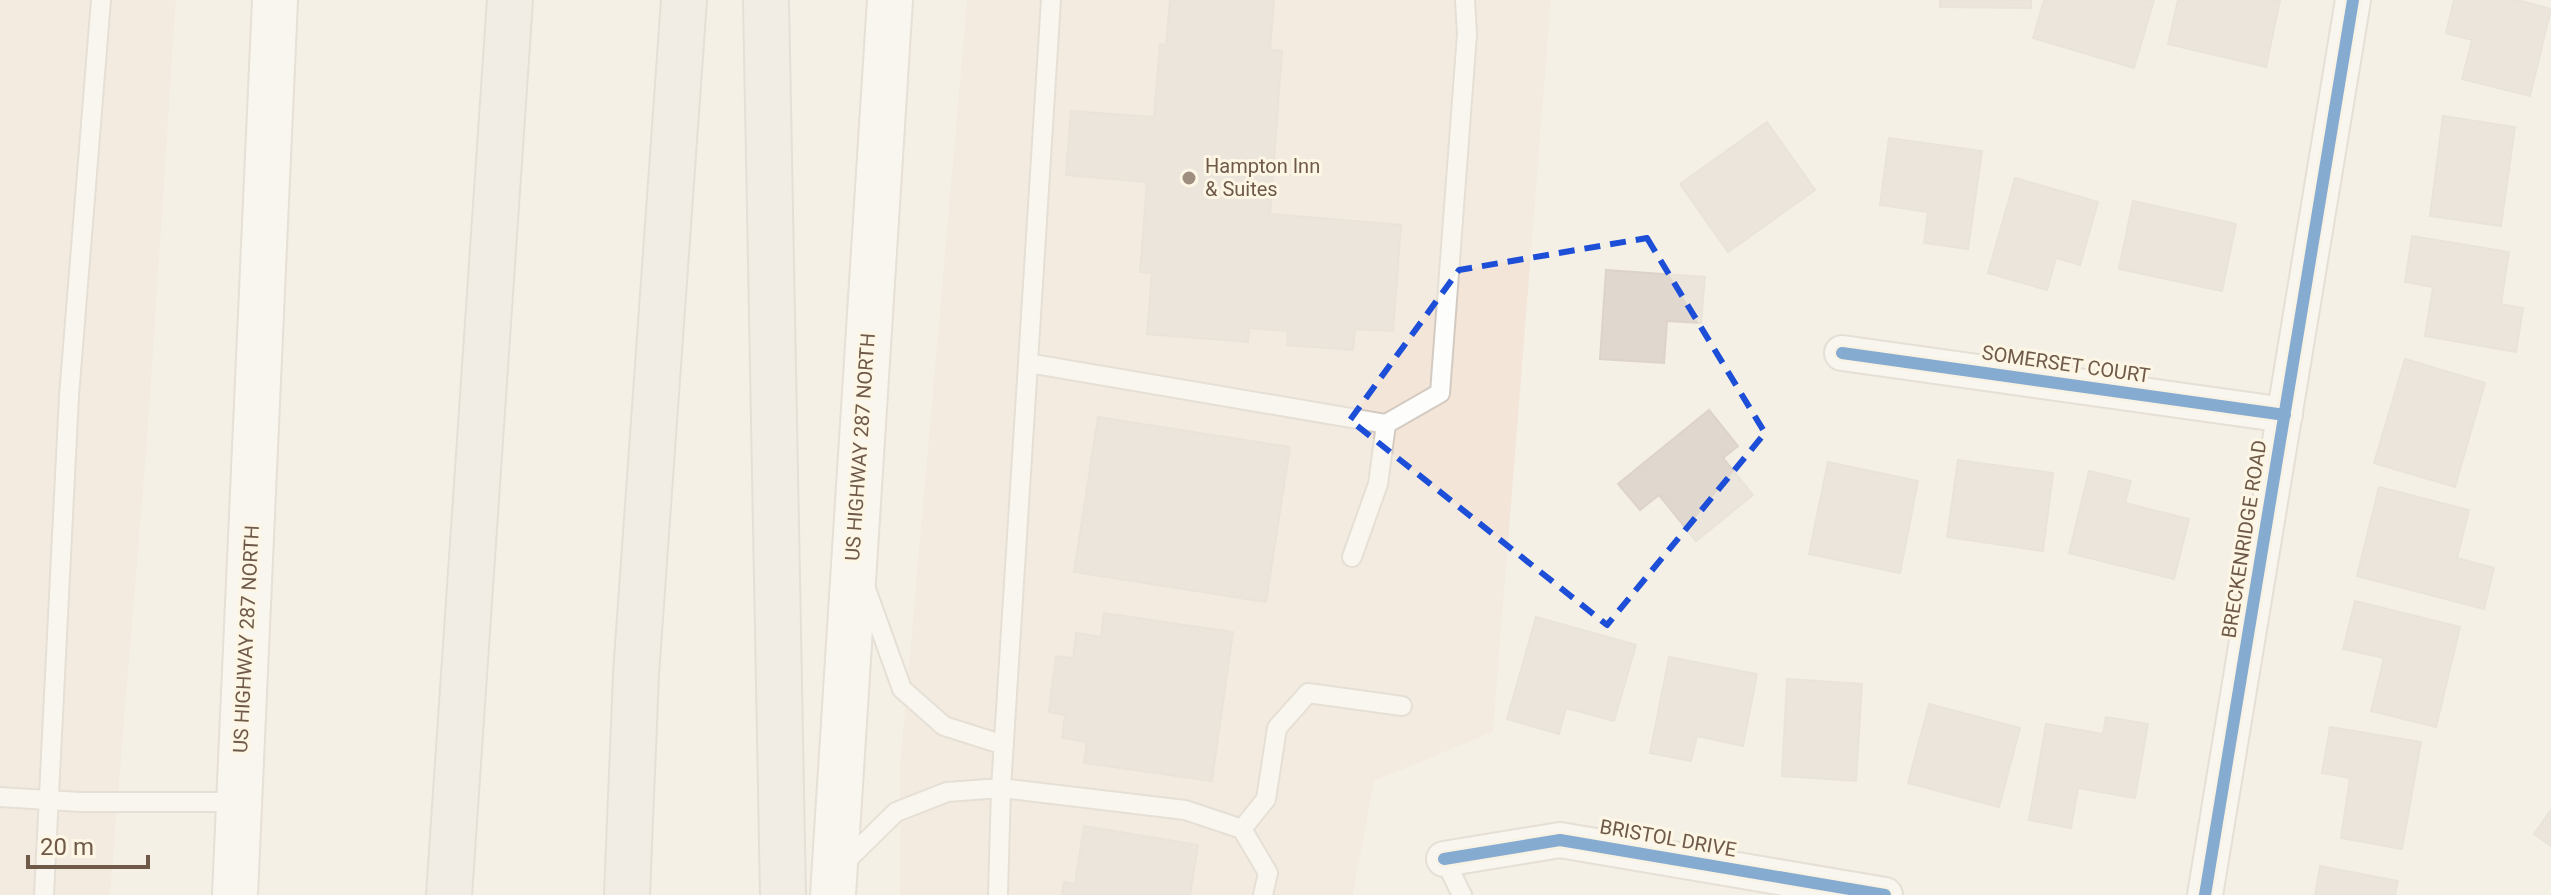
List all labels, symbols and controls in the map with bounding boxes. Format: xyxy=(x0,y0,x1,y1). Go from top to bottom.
place label: Hampton Inn & Suites xyxy=(1205,154,1320,201)
marker: Hampton Inn & Suites xyxy=(1180,169,1198,187)
street label: US HIGHWAY 287 NORTH xyxy=(840,332,880,562)
street label: SOMERSET COURT xyxy=(1980,340,2152,388)
street label: BRECKENRIDGE ROAD xyxy=(2216,438,2272,640)
street label: US HIGHWAY 287 NORTH xyxy=(228,524,264,754)
street label: BRISTOL DRIVE xyxy=(1598,814,1738,862)
scale bar xyxy=(28,819,148,869)
text: 20 m xyxy=(40,833,94,861)

